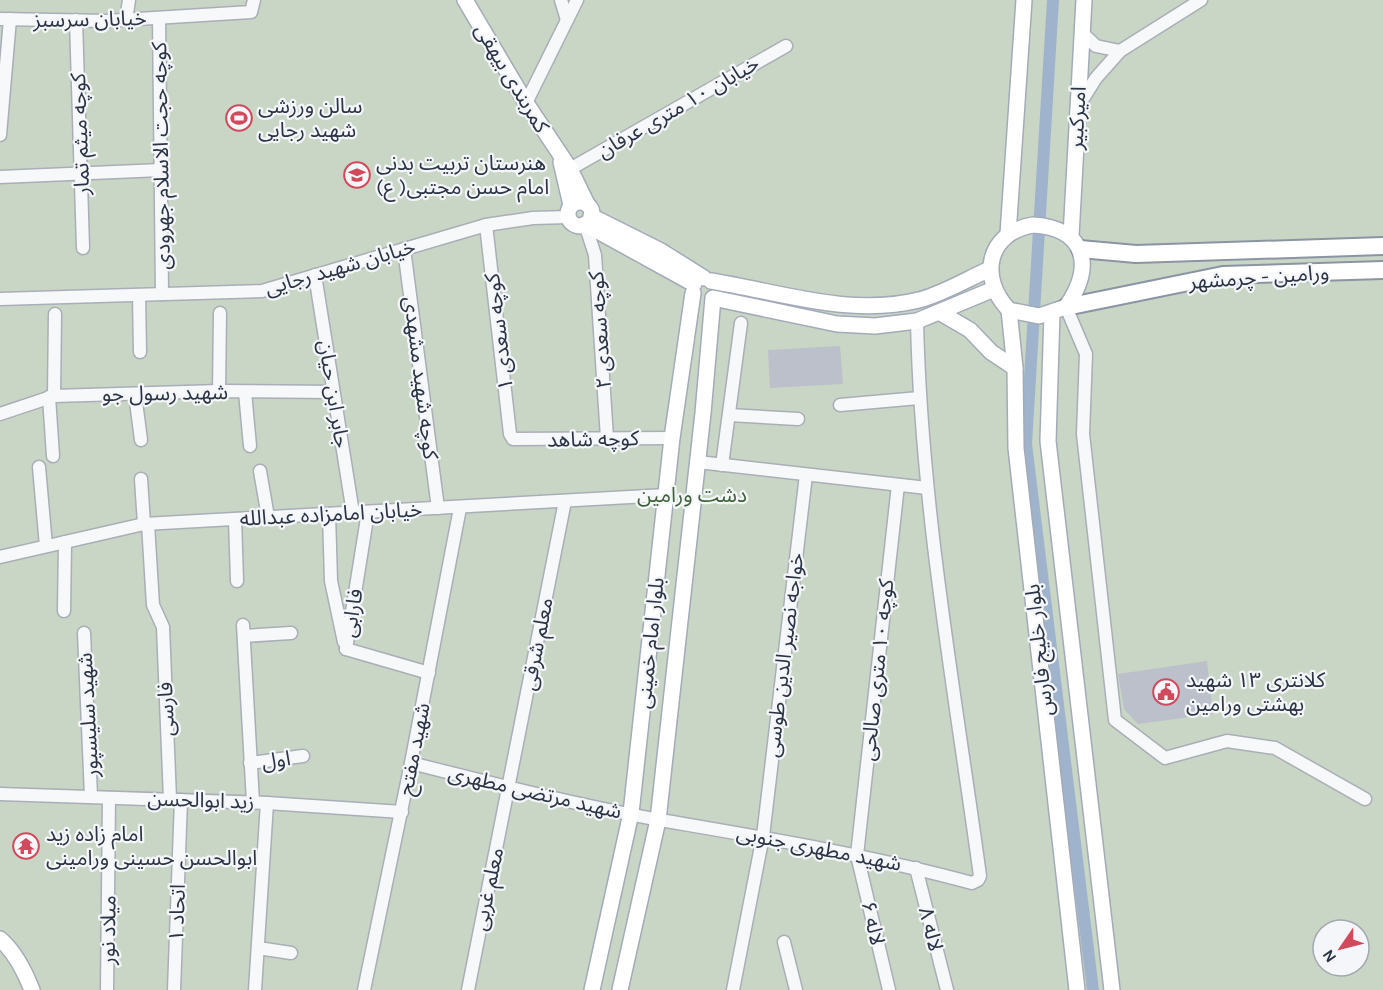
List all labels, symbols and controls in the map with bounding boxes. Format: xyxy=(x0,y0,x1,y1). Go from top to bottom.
street label: خیابان سرسبز xyxy=(32,6,147,32)
street label: کمربندی بیهقی xyxy=(470,19,554,137)
street label: کوچه حجت الاسلام جهرودی xyxy=(147,41,179,270)
street label: خیابان ۱۰ متری عرفان xyxy=(593,51,763,163)
street label: کوچه میثم تمار xyxy=(66,72,97,196)
street label: امیرکبیر xyxy=(1063,86,1091,151)
place label: سالن ورزشی شهید رجایی xyxy=(258,94,362,142)
sports icon: سالن ورزشی شهید رجایی xyxy=(224,103,254,133)
place label: هنرستان تربیت بدنی امام حسن مجتبی( ع) xyxy=(376,151,549,203)
school or university icon: هنرستان تربیت بدنی امام حسن مجتبی( ع) xyxy=(342,160,372,190)
street label: خیابان شهید رجایی xyxy=(262,234,418,300)
street label: ورامین - چرمشهر xyxy=(1187,260,1330,295)
street label: کوچه سعدی ۲ xyxy=(584,270,617,390)
street label: کوچه سعدی ۱ xyxy=(480,272,519,392)
street label: کوچه شهید مشهدی xyxy=(398,295,443,461)
street label: جابر ابن حیان xyxy=(314,338,354,450)
street label: شهید رسول جو xyxy=(102,380,228,406)
street label: کوچه شاهد xyxy=(547,426,640,453)
park label: دشت ورامین xyxy=(637,483,747,507)
street label: خیابان امامزاده عبدالله xyxy=(239,497,423,531)
street label: خواجه نصیر الدین طوسی xyxy=(760,551,808,759)
street label: بلوار امام خمینی xyxy=(631,576,673,710)
street label: کوچه ۱۰ متری صالحی xyxy=(856,578,900,762)
street label: بلوار خلیج فارس xyxy=(1020,582,1061,717)
street label: فارابی xyxy=(336,587,368,639)
street label: معلم شرقی xyxy=(516,596,561,693)
street label: شهید سلیسپور xyxy=(73,652,104,779)
place label: کلانتری ۱۳ شهید بهشتی ورامین xyxy=(1186,668,1325,716)
public building icon: کلانتری ۱۳ شهید بهشتی ورامین xyxy=(1151,677,1181,707)
street label: فارسی xyxy=(153,681,179,737)
street label: شهید مفتح xyxy=(393,701,438,798)
street label: اول xyxy=(260,746,292,774)
street label: شهید مرتضی مطهری xyxy=(446,760,624,824)
street label: زید ابوالحسن xyxy=(147,786,255,814)
street label: شهید مطهری جنوبی xyxy=(734,820,904,876)
place label: امام زاده زید ابوالحسن حسینی ورامینی xyxy=(46,822,257,870)
temple icon: امام زاده زید ابوالحسن حسینی ورامینی xyxy=(11,831,41,861)
street label: معلم غربی xyxy=(467,845,511,933)
street label: اتحاد ۱ xyxy=(164,884,190,942)
street label: میلاد نور xyxy=(95,895,121,966)
street label: لاله ۶ xyxy=(856,898,890,948)
street label: لاله ۸ xyxy=(914,904,948,954)
north arrow xyxy=(1311,918,1371,978)
text: N xyxy=(1318,946,1340,966)

